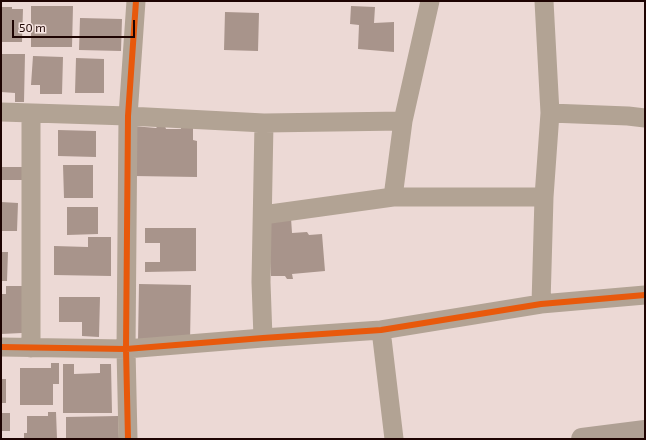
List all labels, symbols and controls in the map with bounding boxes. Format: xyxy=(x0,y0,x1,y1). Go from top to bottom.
scale bar xyxy=(14,12,137,38)
text: 50 m xyxy=(19,20,46,34)

